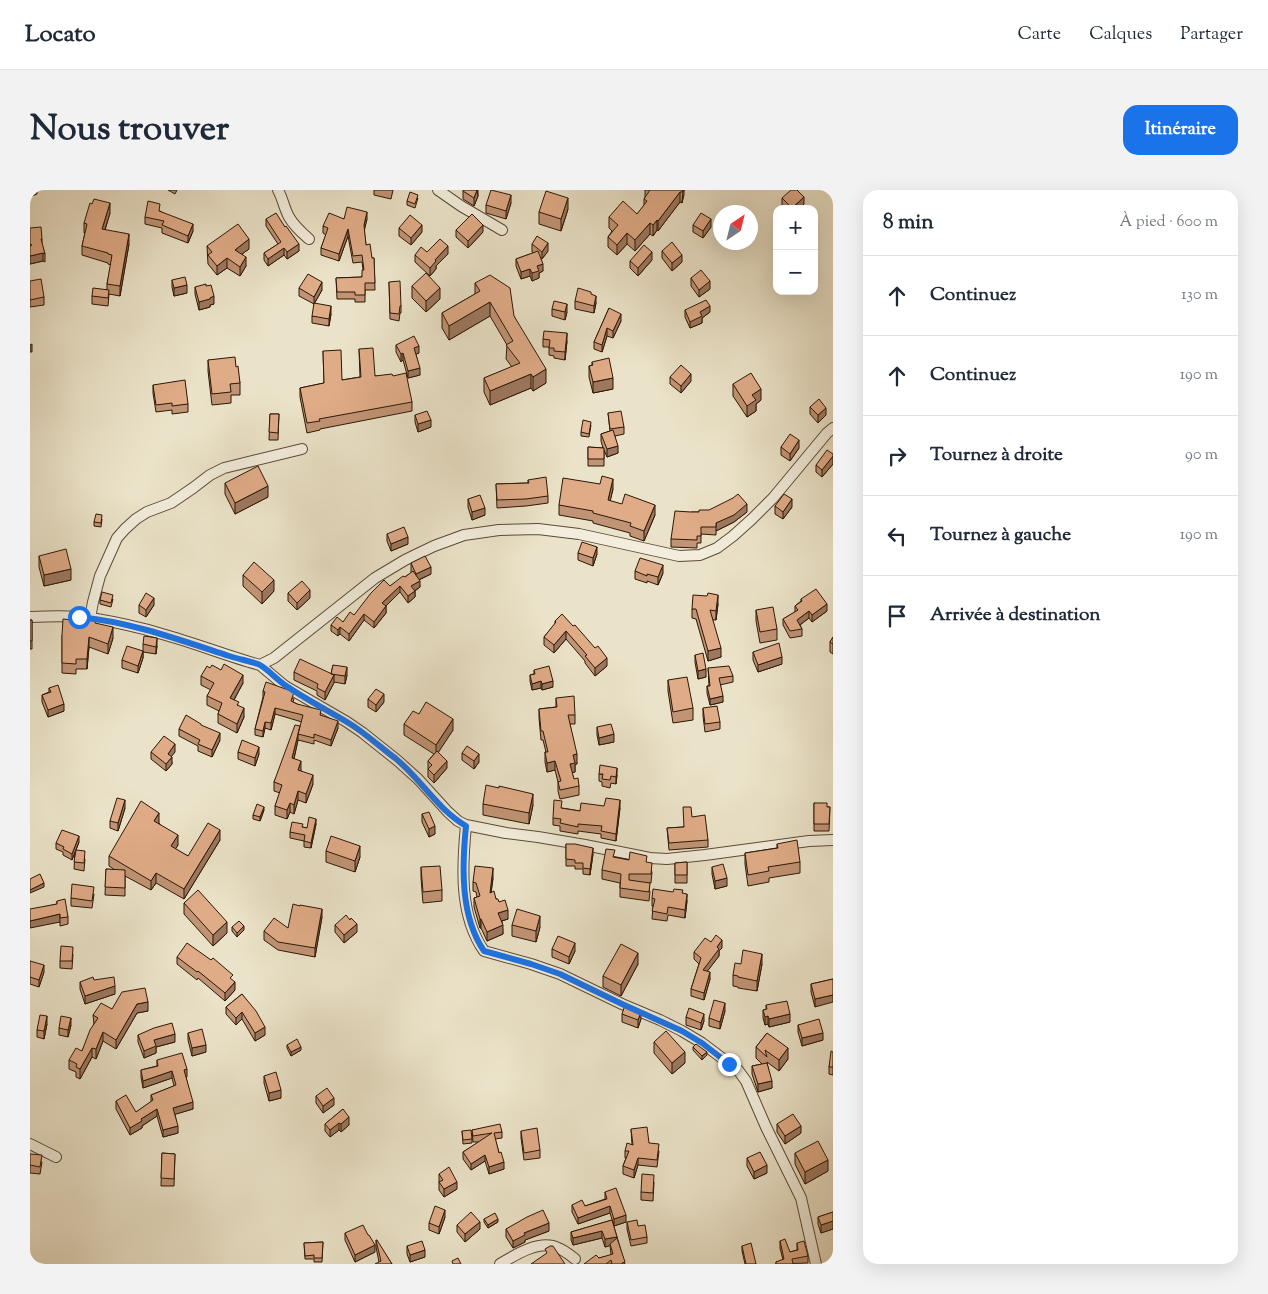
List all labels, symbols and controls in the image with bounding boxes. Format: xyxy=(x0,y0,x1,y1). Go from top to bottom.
text: Locato xyxy=(25,18,96,52)
text: Carte xyxy=(1018,22,1061,48)
text: Calques xyxy=(1089,22,1152,48)
text: Partager xyxy=(1180,22,1243,48)
text: Nous trouver xyxy=(30,105,229,156)
button: Itinéraire xyxy=(1123,105,1238,155)
north arrow xyxy=(713,205,758,250)
map controls xyxy=(773,205,818,295)
button: + xyxy=(773,205,818,250)
text: 8 min xyxy=(883,208,934,238)
text: À pied · 600 m xyxy=(1119,211,1218,234)
button: − xyxy=(773,250,818,295)
icon: ahead xyxy=(883,282,911,310)
text: Continuez xyxy=(930,282,1016,309)
text: 130 m xyxy=(1181,284,1218,307)
icon: ahead xyxy=(883,362,911,390)
text: Continuez xyxy=(930,362,1016,389)
text: 190 m xyxy=(1180,364,1218,387)
icon: right xyxy=(883,442,911,470)
text: Tournez à droite xyxy=(930,442,1063,469)
text: 90 m xyxy=(1185,444,1218,467)
icon: left xyxy=(883,522,911,550)
text: Tournez à gauche xyxy=(930,522,1071,549)
text: 190 m xyxy=(1180,524,1218,547)
icon: arrive xyxy=(883,602,911,630)
text: Arrivée à destination xyxy=(930,602,1101,629)
route start xyxy=(68,606,91,629)
route end xyxy=(718,1053,741,1076)

